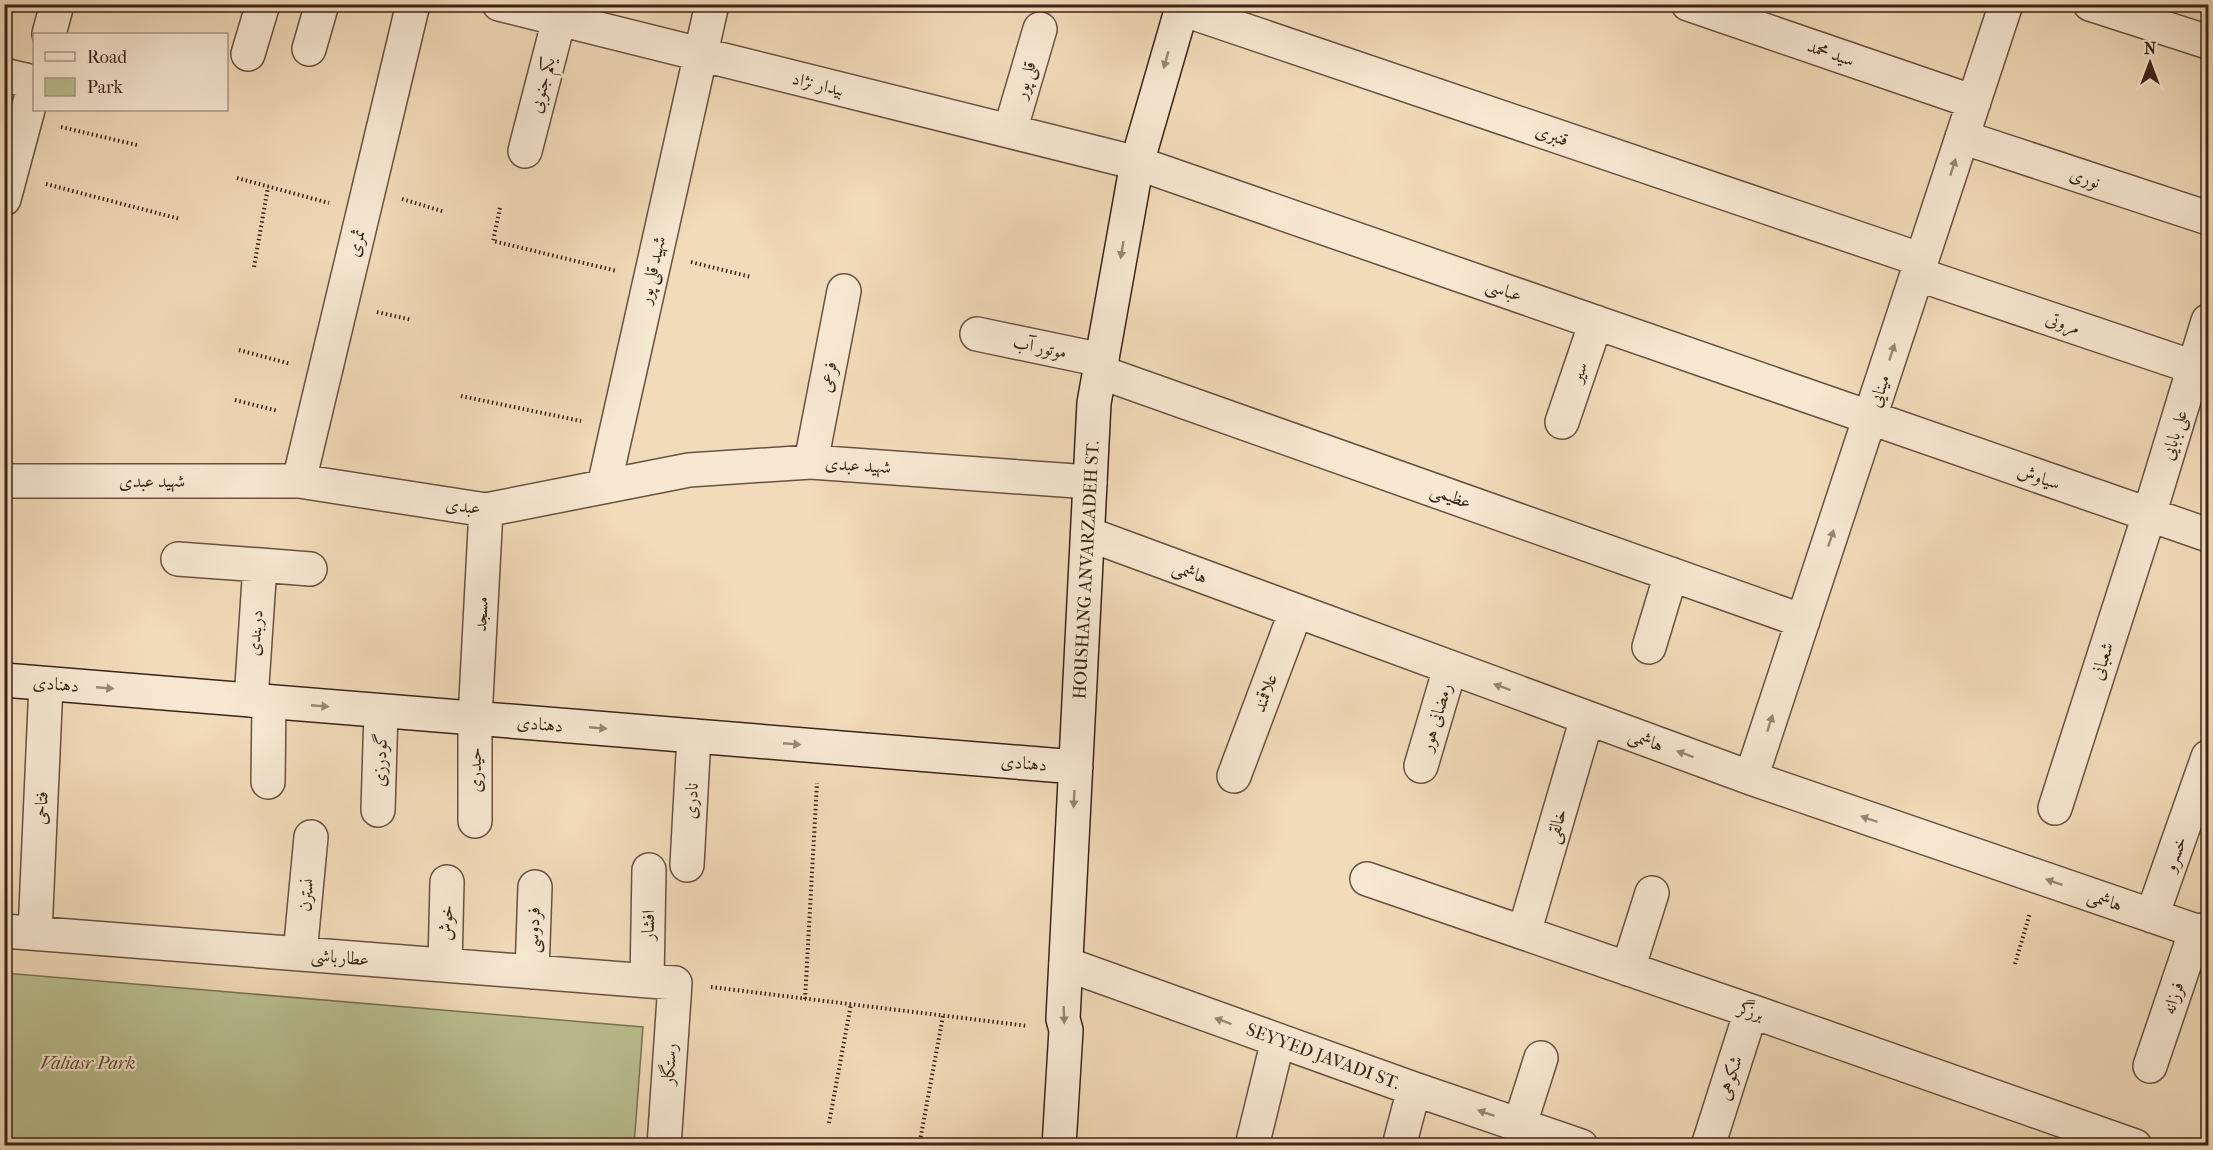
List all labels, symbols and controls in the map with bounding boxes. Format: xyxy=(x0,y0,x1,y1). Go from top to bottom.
legend xyxy=(33,33,228,111)
north arrow xyxy=(2120,33,2180,93)
street label: سید محمد xyxy=(1804,36,1857,71)
text: N xyxy=(2144,39,2157,58)
text: Road xyxy=(87,47,127,68)
one-way arrow xyxy=(1161,51,1170,69)
street label: یکم جنوبی xyxy=(525,53,566,117)
street label: قلی پور xyxy=(1010,59,1043,104)
street label: بیدار نژاد xyxy=(790,68,846,101)
text: Park xyxy=(87,77,124,98)
street label: قنبری xyxy=(1533,120,1571,151)
one-way arrow xyxy=(1948,158,1958,176)
street label: نوری xyxy=(2067,164,2103,193)
street label: ثمری xyxy=(343,227,371,259)
street label: شهید قلی پور xyxy=(634,234,672,309)
one-way arrow xyxy=(1117,241,1126,260)
street label: عباسی xyxy=(1483,275,1524,308)
street label: مروتی xyxy=(2042,308,2083,341)
street label: موتور آب xyxy=(1011,332,1069,363)
one-way arrow xyxy=(1887,343,1897,361)
street label: سیر xyxy=(1566,359,1593,387)
street label: فرعی xyxy=(815,360,843,394)
street label: مینایی xyxy=(1864,372,1896,410)
street label: علی بابایی xyxy=(2157,408,2194,463)
street label: HOUSHANG ANVARZADEH ST. xyxy=(1069,440,1104,700)
street label: شهید عبدی xyxy=(824,453,892,479)
street label: سیاوش xyxy=(2015,460,2063,495)
street label: شهید عبدی xyxy=(119,471,185,493)
street label: عظیمی xyxy=(1427,479,1474,514)
street label: عبدی xyxy=(444,494,482,519)
one-way arrow xyxy=(1826,529,1836,547)
street label: هاشمی xyxy=(1169,557,1210,589)
street label: مسجد xyxy=(470,596,493,632)
street label: دربندی xyxy=(243,609,268,657)
street label: شعبانی xyxy=(2087,640,2118,683)
street label: علاقمند xyxy=(1249,671,1282,715)
street label: دهنادی xyxy=(32,672,80,697)
street label: رمضانی هور xyxy=(1416,681,1457,756)
one-way arrow xyxy=(1493,681,1511,691)
one-way arrow xyxy=(95,683,114,693)
one-way arrow xyxy=(310,701,329,711)
street label: دهنادی xyxy=(516,712,564,737)
one-way arrow xyxy=(1765,714,1775,732)
one-way arrow xyxy=(589,723,608,733)
street label: هاشمی xyxy=(1625,725,1666,757)
street label: گودرزی xyxy=(369,733,392,788)
one-way arrow xyxy=(783,739,802,749)
street label: حیدری xyxy=(465,747,486,793)
one-way arrow xyxy=(1676,749,1694,758)
street label: دهنادی xyxy=(1000,751,1048,776)
street label: نادری xyxy=(680,782,703,820)
one-way arrow xyxy=(1070,790,1079,809)
street label: فتاحی xyxy=(30,791,53,825)
street label: خالقی xyxy=(1542,807,1573,846)
one-way arrow xyxy=(1860,813,1878,823)
street label: خسرو xyxy=(2159,834,2192,877)
one-way arrow xyxy=(2045,877,2063,886)
street label: نسترن xyxy=(295,878,318,912)
street label: هاشمی xyxy=(2084,885,2125,917)
street label: خوش xyxy=(435,905,458,941)
street label: فردوسی xyxy=(522,907,547,954)
street label: افشار xyxy=(638,909,659,943)
street label: عطارباشی xyxy=(310,945,370,972)
street label: فرزانه xyxy=(2158,979,2189,1017)
street label: برزگر xyxy=(1733,995,1767,1026)
one-way arrow xyxy=(1060,1005,1069,1024)
one-way arrow xyxy=(1214,1015,1232,1025)
street label: SEYYED JAVADI ST. xyxy=(1243,1019,1402,1094)
street label: رستگار xyxy=(655,1042,681,1088)
park label: Valiasr Park xyxy=(41,1053,135,1074)
street label: شکوهی xyxy=(1714,1053,1747,1103)
one-way arrow xyxy=(1477,1108,1495,1117)

